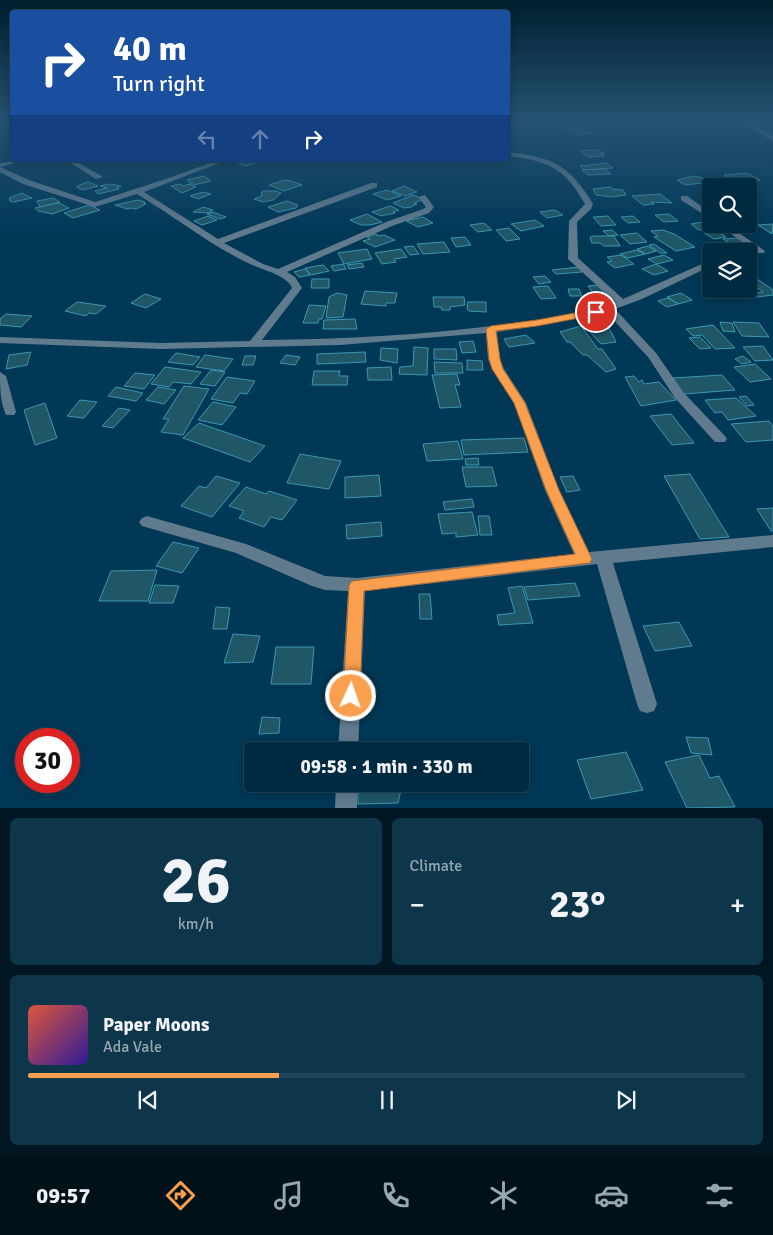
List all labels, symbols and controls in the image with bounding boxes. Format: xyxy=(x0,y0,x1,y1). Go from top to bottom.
text: 40 m xyxy=(113,27,187,70)
icon: right xyxy=(30,30,95,95)
text: Turn right xyxy=(113,70,205,97)
icon: left xyxy=(193,125,221,153)
icon: ahead xyxy=(246,125,274,153)
icon: right xyxy=(299,125,327,153)
map controls xyxy=(702,178,757,298)
button: search xyxy=(702,178,757,233)
button: layers xyxy=(702,243,757,298)
pin xyxy=(575,291,617,333)
icon: arrive xyxy=(582,298,610,326)
position arrow xyxy=(324,669,376,721)
speed limit sign: 30 xyxy=(15,728,80,793)
text: 09:58 · 1 min · 330 m xyxy=(300,755,473,779)
text: 26 xyxy=(161,841,231,921)
text: Climate xyxy=(410,856,462,876)
text: 23° xyxy=(549,881,605,928)
text: − xyxy=(410,888,425,922)
text: + xyxy=(730,888,745,922)
text: km/h xyxy=(178,914,214,934)
text: Paper Moons xyxy=(103,1013,209,1037)
text: Ada Vale xyxy=(103,1037,162,1057)
icon: previous xyxy=(134,1086,162,1114)
icon: pause xyxy=(373,1086,401,1114)
icon: next xyxy=(612,1086,640,1114)
icon: directions xyxy=(163,1178,198,1213)
icon: music xyxy=(271,1178,306,1213)
icon: phone xyxy=(378,1178,413,1213)
icon: climate xyxy=(486,1178,521,1213)
icon: car xyxy=(594,1178,629,1213)
icon: filters xyxy=(702,1178,737,1213)
text: 09:57 xyxy=(36,1182,90,1209)

